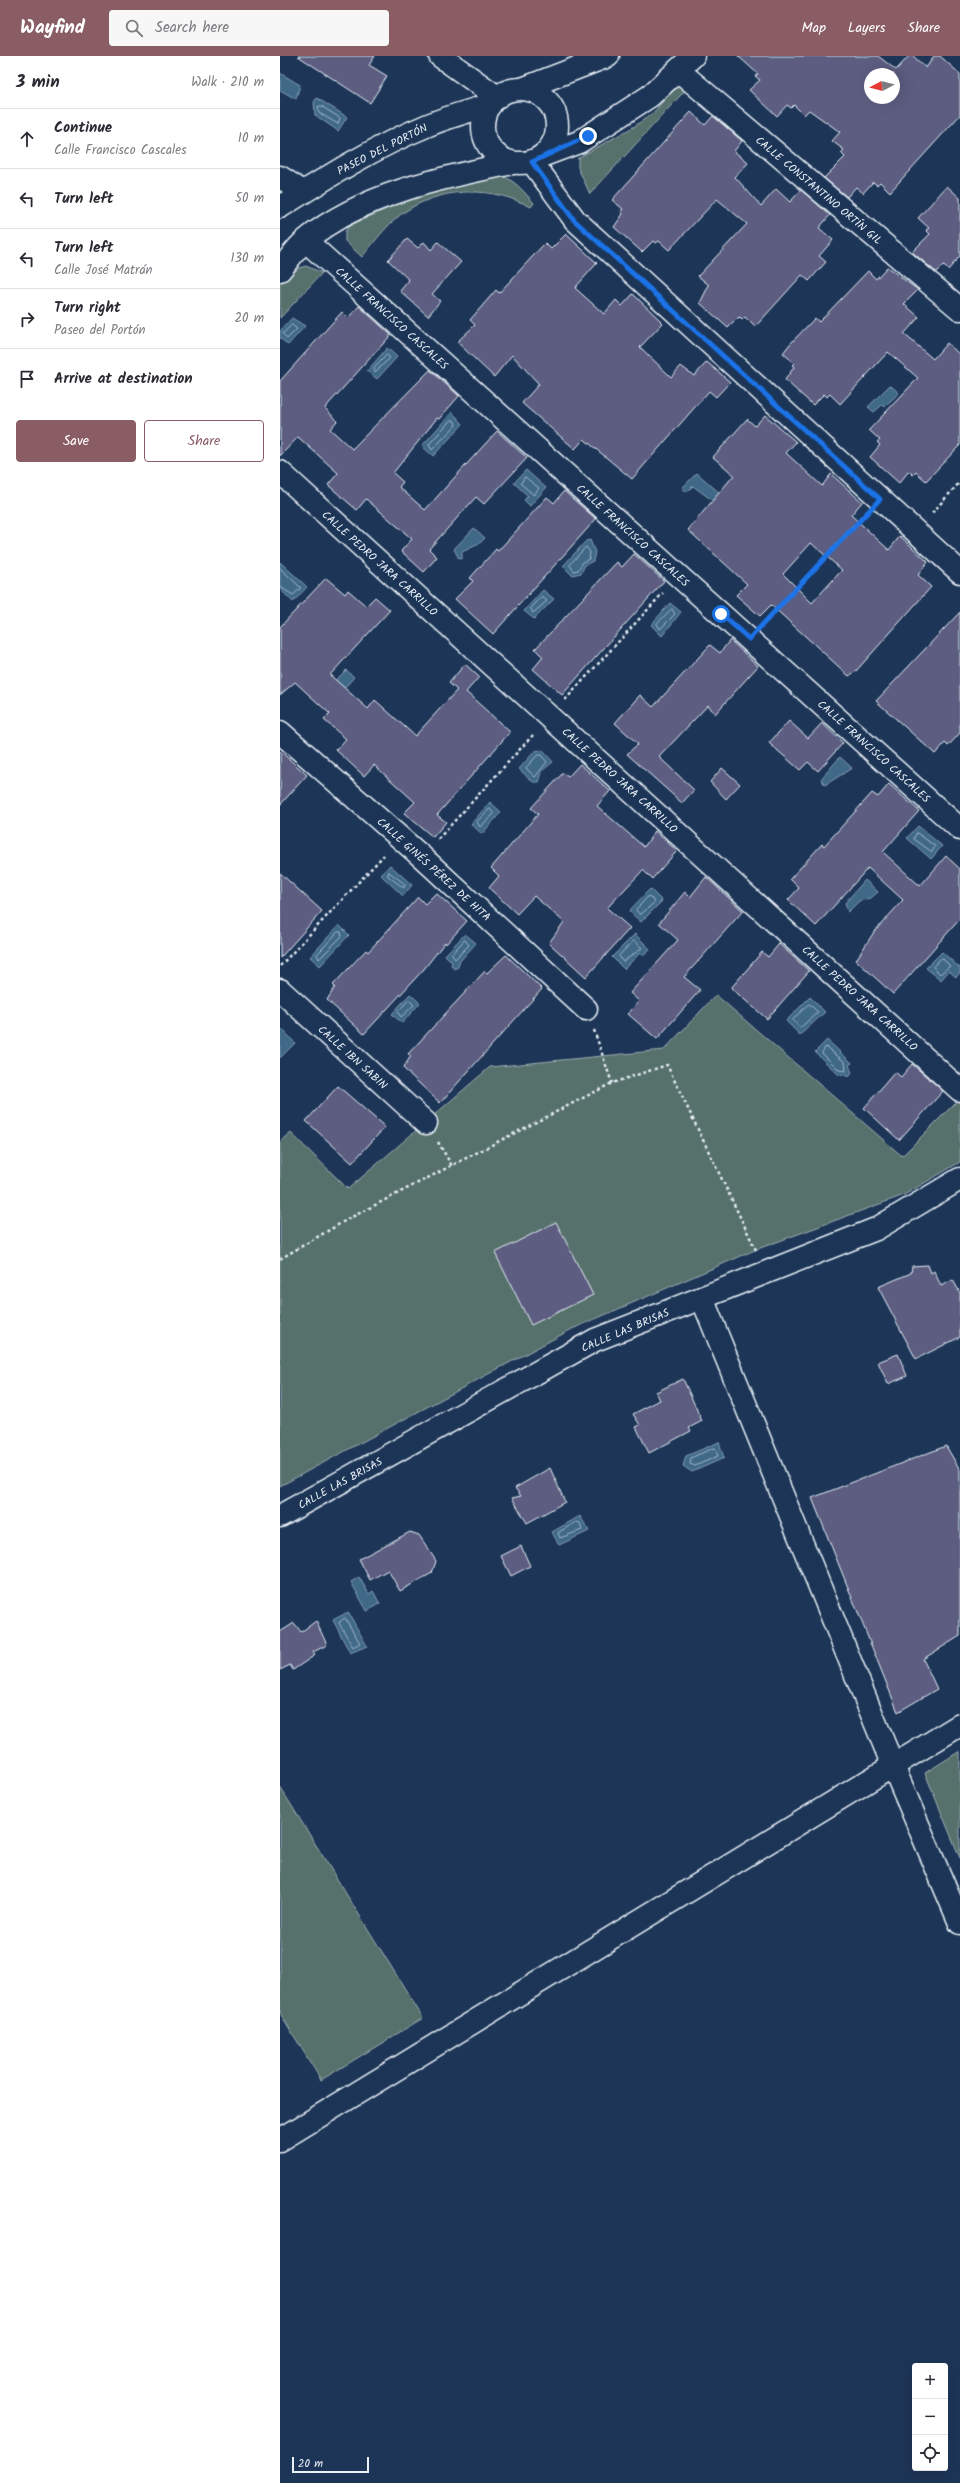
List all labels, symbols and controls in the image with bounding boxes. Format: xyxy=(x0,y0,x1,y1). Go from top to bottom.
search box xyxy=(109,10,389,46)
text: Wayfind xyxy=(20,13,85,43)
text: Search here xyxy=(155,16,229,40)
icon: search xyxy=(123,17,145,39)
text: Map xyxy=(802,17,826,39)
text: Layers xyxy=(848,17,886,39)
text: Share xyxy=(908,17,940,39)
north arrow xyxy=(864,68,900,104)
text: 3 min xyxy=(16,69,60,96)
text: Walk · 210 m xyxy=(191,72,264,93)
text: Continue xyxy=(54,116,112,140)
street label: PASEO DEL PORTÓN xyxy=(334,119,431,180)
route end xyxy=(579,127,597,145)
icon: ahead xyxy=(16,128,38,150)
text: 10 m xyxy=(238,128,264,149)
street label: CALLE CONSTANTINO ORTÍN GIL xyxy=(751,132,886,249)
text: Calle Francisco Cascales xyxy=(54,140,187,161)
text: Turn left xyxy=(54,187,114,211)
icon: left xyxy=(16,188,38,210)
text: 50 m xyxy=(235,188,264,209)
text: Turn left xyxy=(54,236,114,260)
icon: left xyxy=(16,248,38,270)
text: 130 m xyxy=(230,248,264,269)
text: Calle José Matrán xyxy=(54,260,153,281)
street label: CALLE FRANCISCO CASCALES xyxy=(331,263,452,375)
text: Turn right xyxy=(54,296,121,320)
icon: right xyxy=(16,308,38,330)
text: 20 m xyxy=(234,308,264,329)
text: Paseo del Portón xyxy=(54,320,145,341)
text: Arrive at destination xyxy=(54,367,193,391)
icon: arrive xyxy=(16,368,38,390)
button: Save xyxy=(16,420,136,462)
button: Share xyxy=(144,420,264,462)
street label: CALLE FRANCISCO CASCALES xyxy=(572,480,693,592)
street label: CALLE PEDRO JARA CARRILLO xyxy=(317,507,442,621)
route start xyxy=(712,605,730,623)
street label: CALLE FRANCISCO CASCALES xyxy=(813,696,934,808)
street label: CALLE PEDRO JARA CARRILLO xyxy=(557,724,682,838)
street label: CALLE GINÉS PÉREZ DE HITA xyxy=(372,813,495,926)
street label: CALLE PEDRO JARA CARRILLO xyxy=(797,942,922,1056)
street label: CALLE IBN SABIN xyxy=(313,1021,392,1095)
street label: CALLE LAS BRISAS xyxy=(578,1304,672,1358)
street label: CALLE LAS BRISAS xyxy=(295,1453,386,1515)
map controls xyxy=(912,2363,948,2471)
button: + xyxy=(912,2363,948,2399)
button: − xyxy=(912,2399,948,2435)
button: locate xyxy=(912,2435,948,2471)
scale bar xyxy=(292,2455,369,2474)
text: 20 m xyxy=(298,2455,323,2473)

